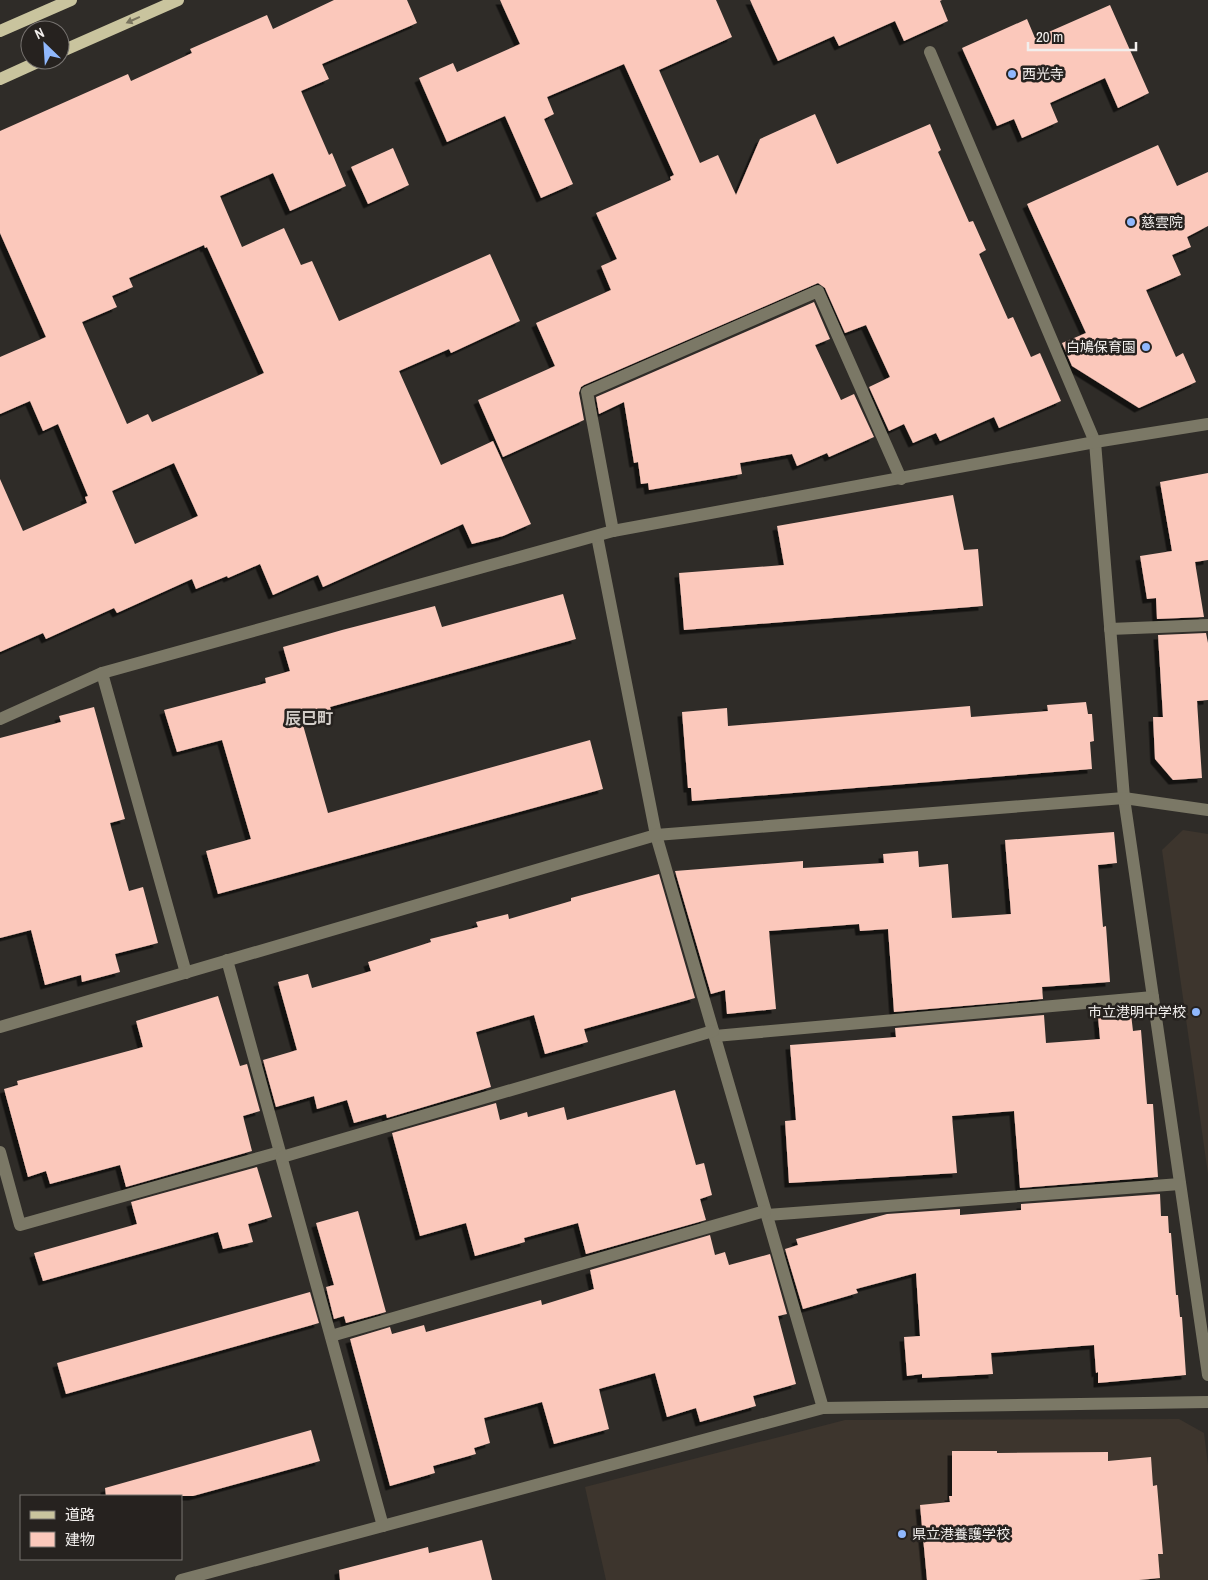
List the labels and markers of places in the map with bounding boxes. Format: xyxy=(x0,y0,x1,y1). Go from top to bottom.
place label: 西光寺 xyxy=(1022,65,1064,83)
marker: 西光寺 xyxy=(1006,68,1018,80)
place label: 慈雲院 xyxy=(1141,213,1183,231)
marker: 慈雲院 xyxy=(1125,216,1137,228)
place label: 白鳩保育園 xyxy=(1066,338,1136,356)
marker: 白鳩保育園 xyxy=(1140,341,1152,353)
place label: 市立港明中学校 xyxy=(1088,1003,1186,1021)
marker: 市立港明中学校 xyxy=(1190,1006,1202,1018)
place label: 県立港養護学校 xyxy=(912,1525,1010,1543)
marker: 県立港養護学校 xyxy=(896,1528,908,1540)

